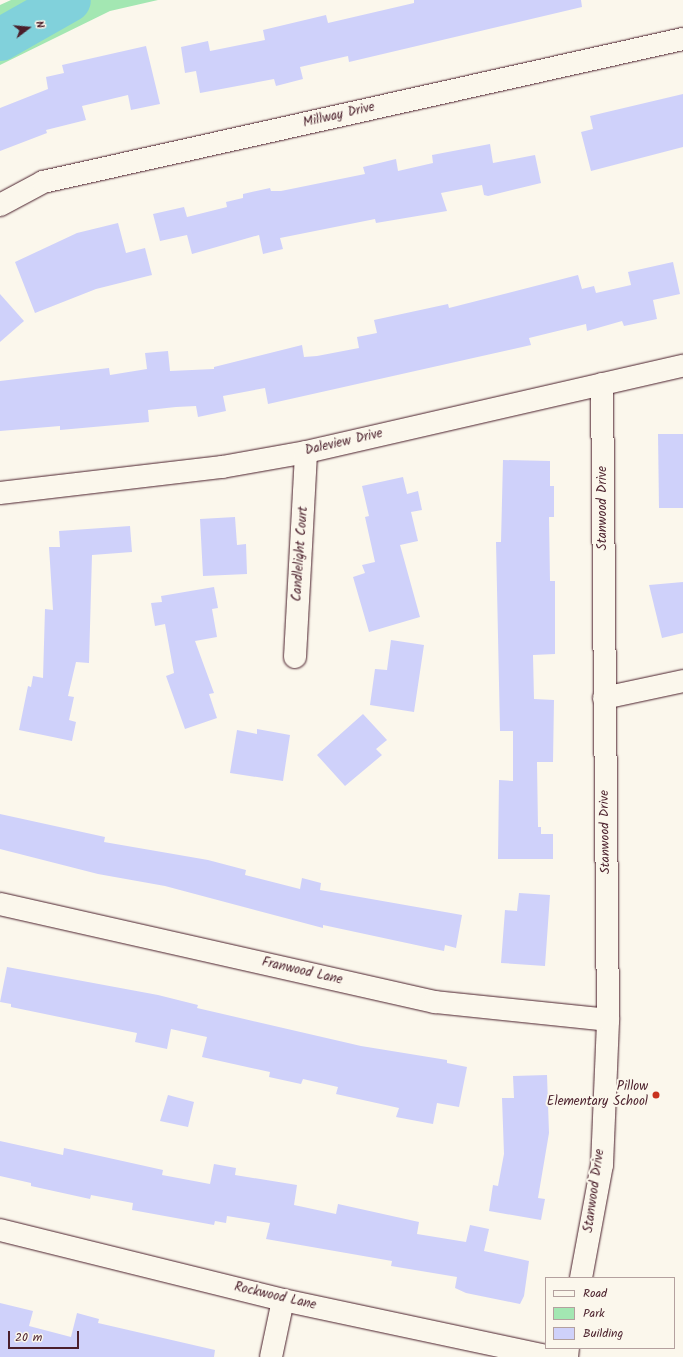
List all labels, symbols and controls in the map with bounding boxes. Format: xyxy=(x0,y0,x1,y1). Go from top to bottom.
north arrow xyxy=(8,8,48,48)
text: N xyxy=(30,19,49,31)
street label: Millway Drive xyxy=(302,100,376,132)
street label: Daleview Drive xyxy=(304,427,384,459)
street label: Stanwood Drive xyxy=(595,466,611,550)
street label: Candlelight Court xyxy=(290,506,312,602)
street label: Stanwood Drive xyxy=(597,790,615,874)
street label: Franwood Lane xyxy=(260,955,344,989)
place label: Pillow Elementary School xyxy=(547,1080,648,1111)
marker: Pillow Elementary School xyxy=(651,1090,661,1100)
street label: Stanwood Drive xyxy=(581,1148,609,1234)
legend xyxy=(545,1277,675,1349)
street label: Rockwood Lane xyxy=(233,1280,317,1314)
text: Road xyxy=(583,1284,607,1303)
text: Park xyxy=(583,1304,605,1323)
scale bar xyxy=(10,1323,81,1349)
text: Building xyxy=(583,1324,623,1343)
text: 20 m xyxy=(15,1328,42,1347)

